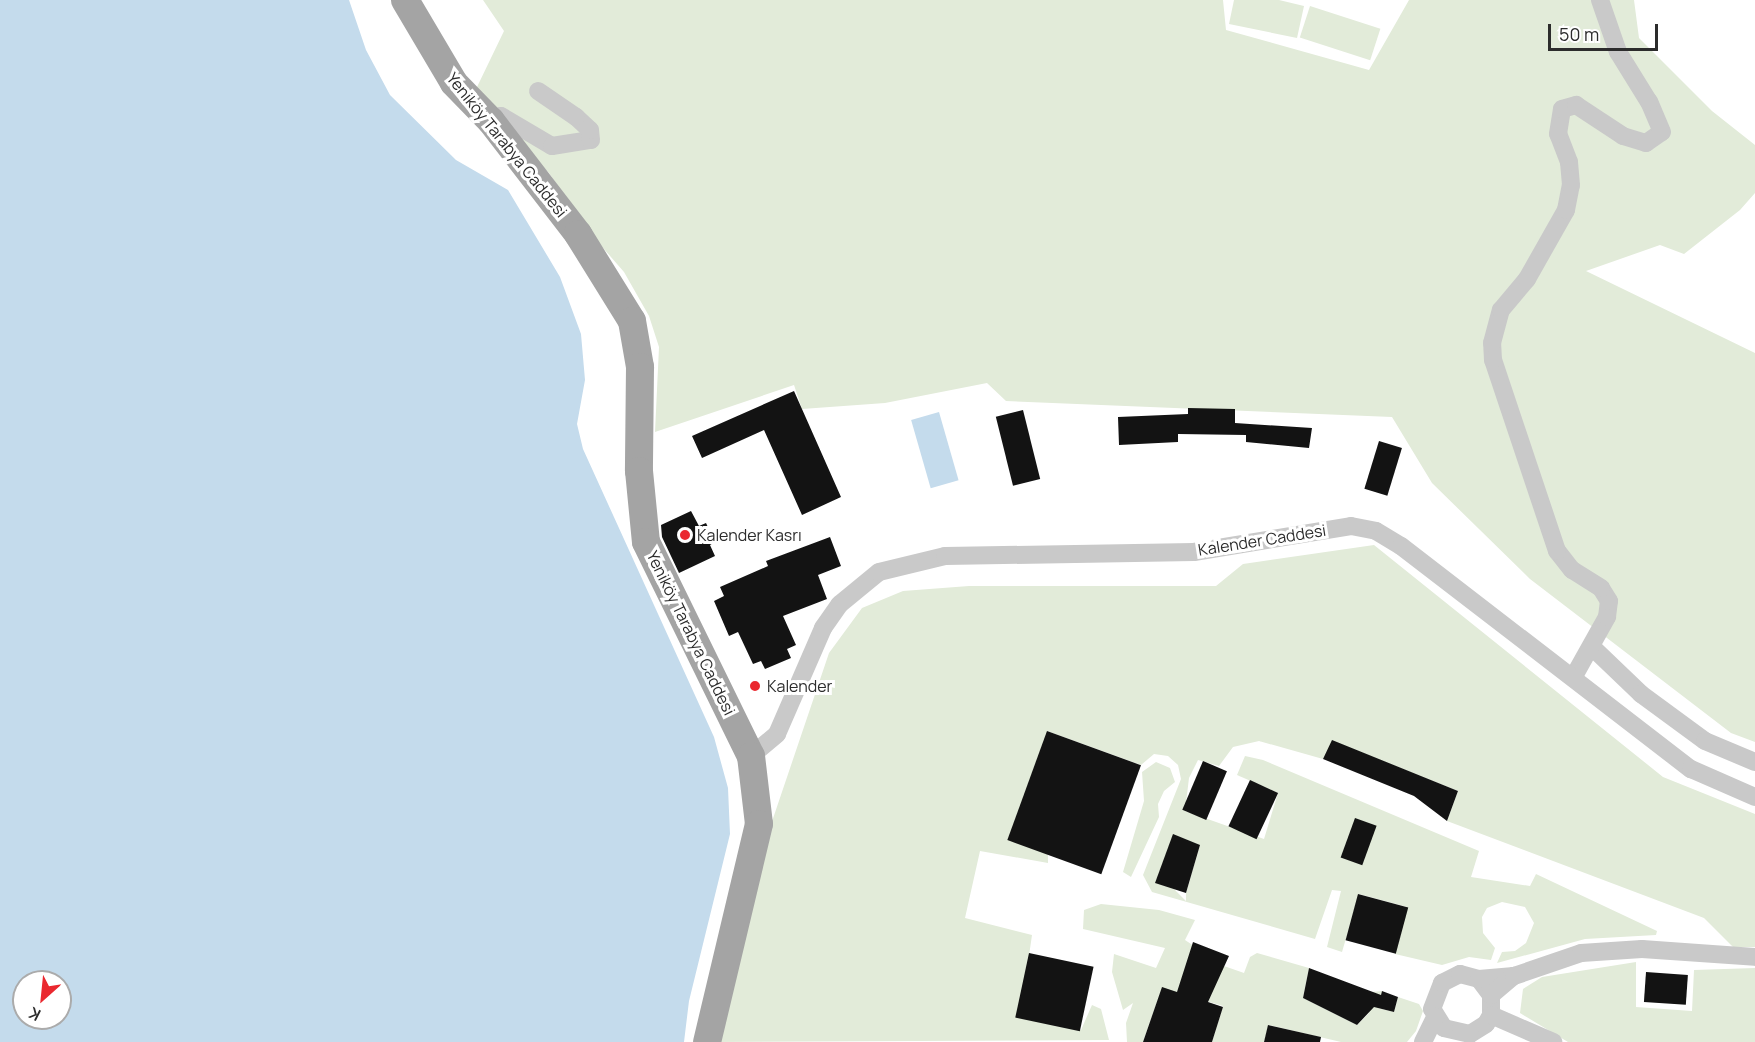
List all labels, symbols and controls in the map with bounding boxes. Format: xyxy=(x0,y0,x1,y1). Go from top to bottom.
scale bar xyxy=(1551,12,1660,50)
text: 50 m xyxy=(1559,22,1599,46)
street label: Yeniköy Tarabya Caddesi xyxy=(443,69,571,221)
street label: Kalender Caddesi xyxy=(1197,520,1327,560)
place label: Kalender Kasrı xyxy=(697,525,802,545)
marker: Kalender Kasrı xyxy=(678,528,692,542)
street label: Yeniköy Tarabya Caddesi xyxy=(643,548,739,718)
place label: Kalender xyxy=(767,676,832,696)
marker: Kalender xyxy=(748,679,762,693)
north arrow xyxy=(12,970,72,1030)
text: K xyxy=(25,1002,44,1026)

